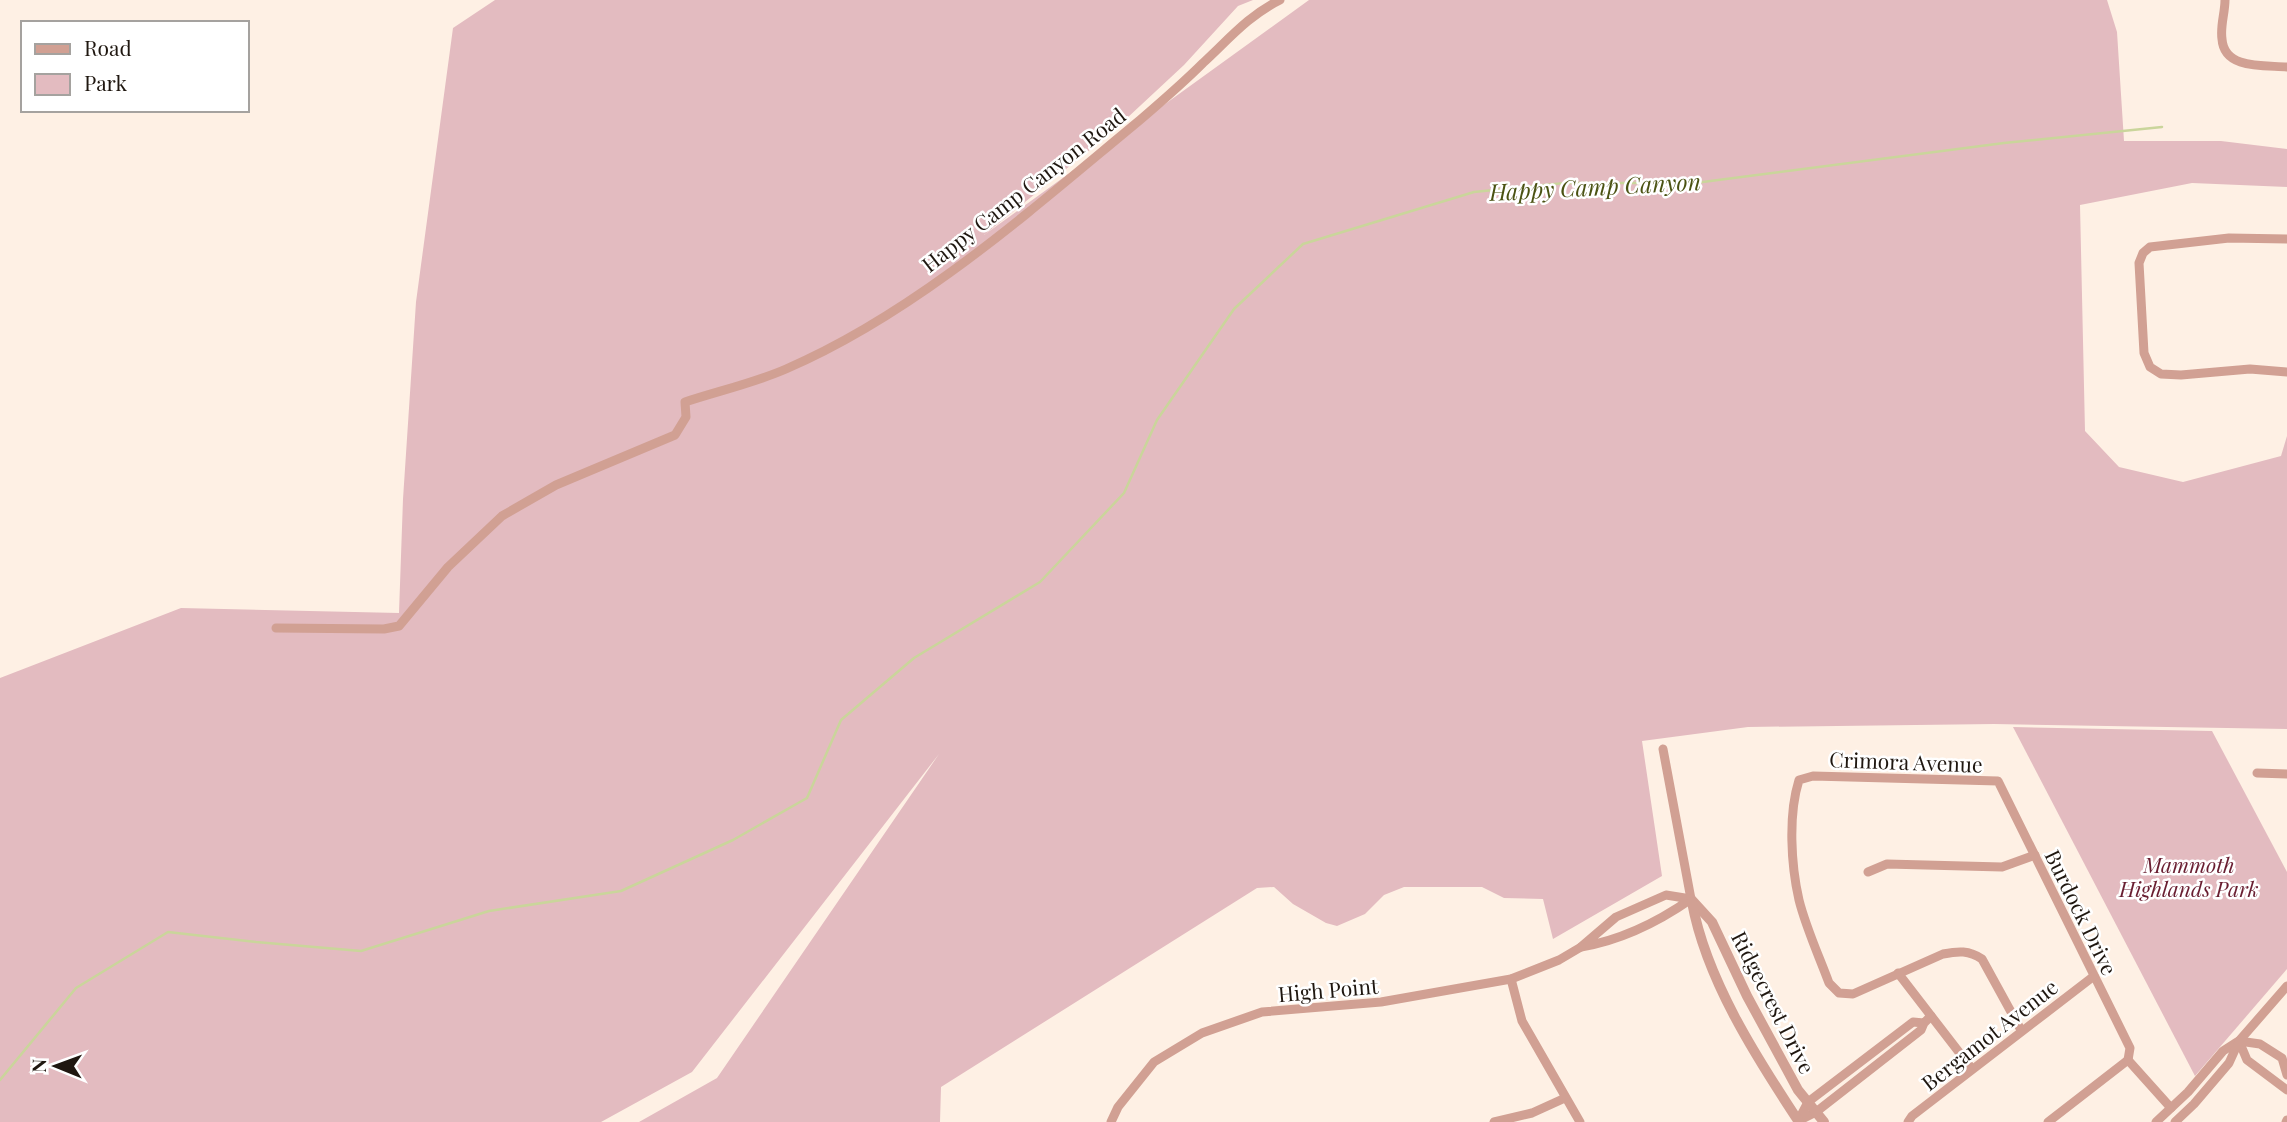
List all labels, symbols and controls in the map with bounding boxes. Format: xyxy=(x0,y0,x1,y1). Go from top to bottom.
legend xyxy=(21,21,248,112)
text: Road xyxy=(84,33,132,61)
text: Park xyxy=(84,68,128,96)
street label: Happy Camp Canyon Road xyxy=(915,101,1131,277)
water label: Happy Camp Canyon xyxy=(1487,165,1702,207)
street label: Crimora Avenue xyxy=(1829,744,1983,778)
street label: Burdock Drive xyxy=(2040,845,2124,979)
park label: Mammoth Highlands Park xyxy=(2118,850,2259,902)
street label: Ridgecrest Drive xyxy=(1726,926,1822,1078)
street label: High Point xyxy=(1277,971,1380,1007)
street label: Bergamot Avenue xyxy=(1915,972,2063,1096)
north arrow xyxy=(21,1031,91,1101)
text: N xyxy=(25,1058,51,1073)

